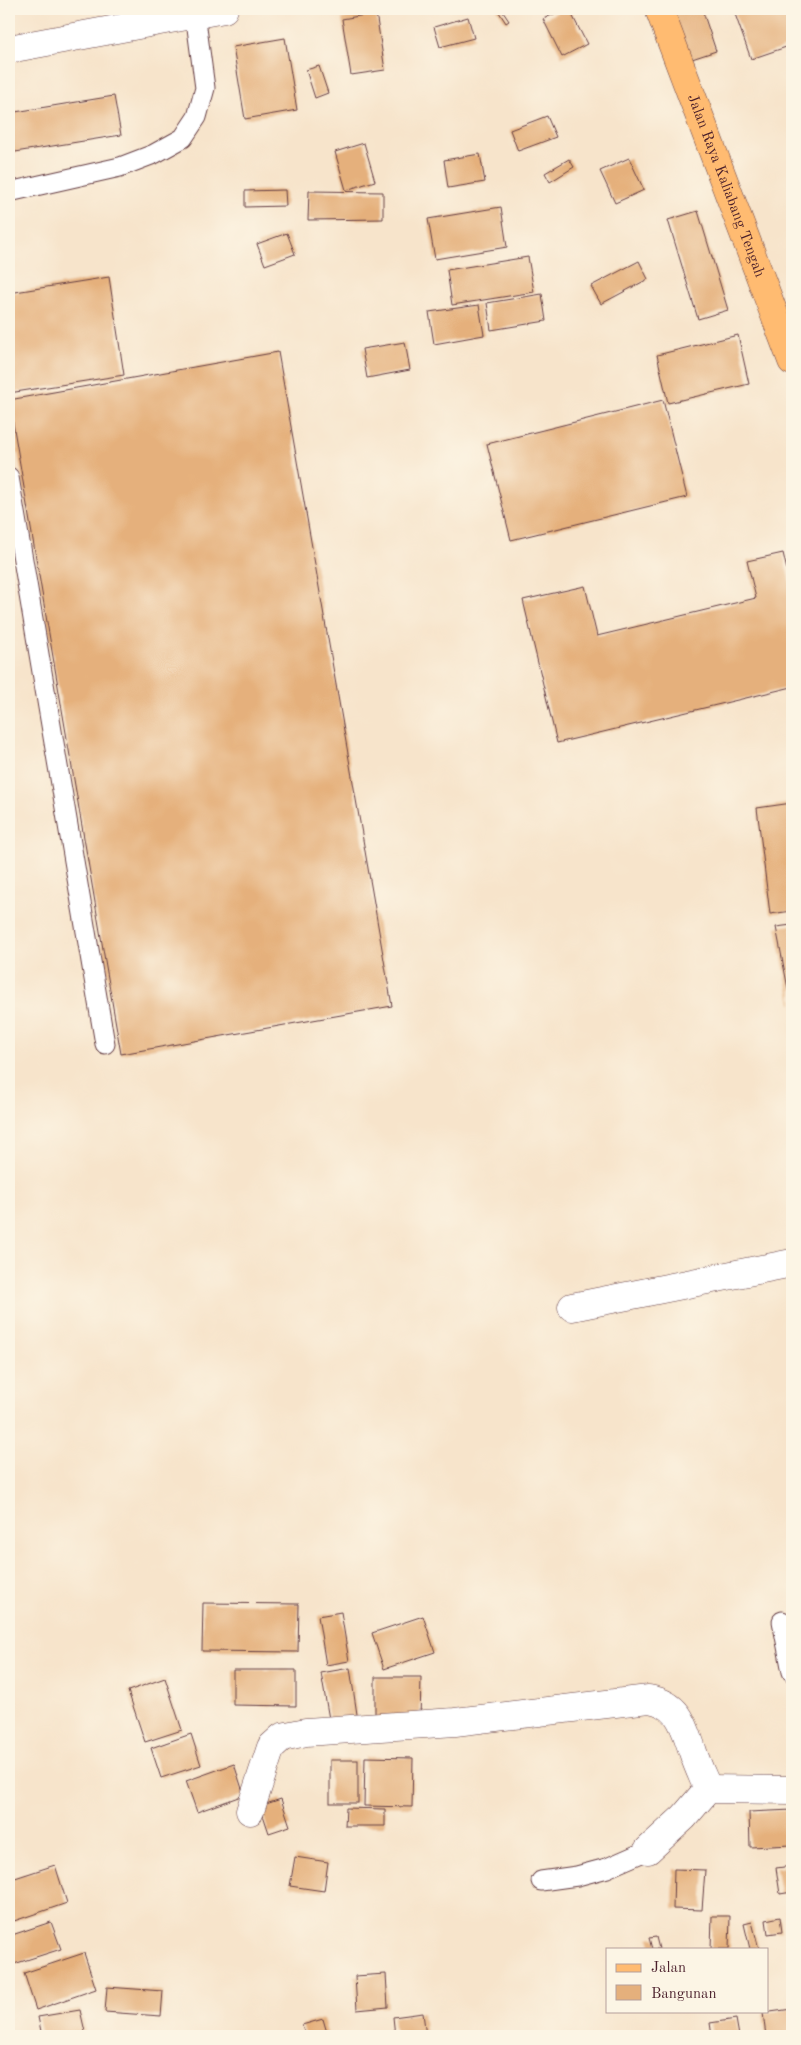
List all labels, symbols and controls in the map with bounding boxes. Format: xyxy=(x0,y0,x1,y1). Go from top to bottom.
street label: Jalan Raya Kaliabang Tengah xyxy=(684,92,767,279)
legend xyxy=(606,1948,768,2012)
text: Jalan xyxy=(651,1961,686,1976)
text: Bangunan xyxy=(651,1987,717,2002)

